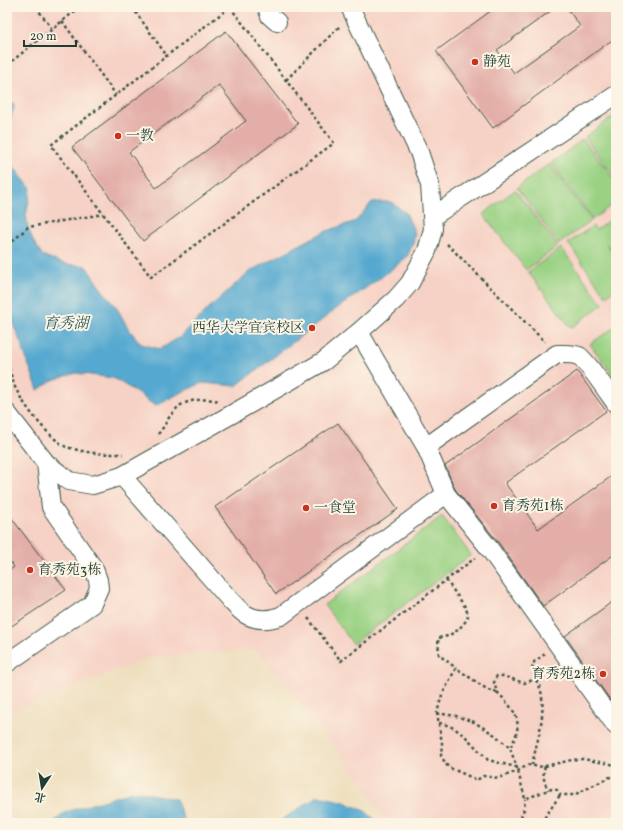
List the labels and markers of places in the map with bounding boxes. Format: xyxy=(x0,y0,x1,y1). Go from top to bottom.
place label: 静苑 xyxy=(483,53,511,72)
marker: 静苑 xyxy=(470,57,480,67)
place label: 一教 xyxy=(126,127,154,146)
marker: 一教 xyxy=(113,131,123,141)
place label: 西华大学宜宾校区 xyxy=(192,319,304,338)
marker: 西华大学宜宾校区 xyxy=(307,323,317,333)
place label: 育秀苑1栋 xyxy=(502,497,563,516)
place label: 一食堂 xyxy=(314,499,356,518)
marker: 育秀苑1栋 xyxy=(489,501,499,511)
marker: 一食堂 xyxy=(301,503,311,513)
place label: 育秀苑3栋 xyxy=(38,561,101,580)
marker: 育秀苑3栋 xyxy=(25,565,35,575)
place label: 育秀苑2栋 xyxy=(531,665,595,684)
marker: 育秀苑2栋 xyxy=(598,669,608,679)

